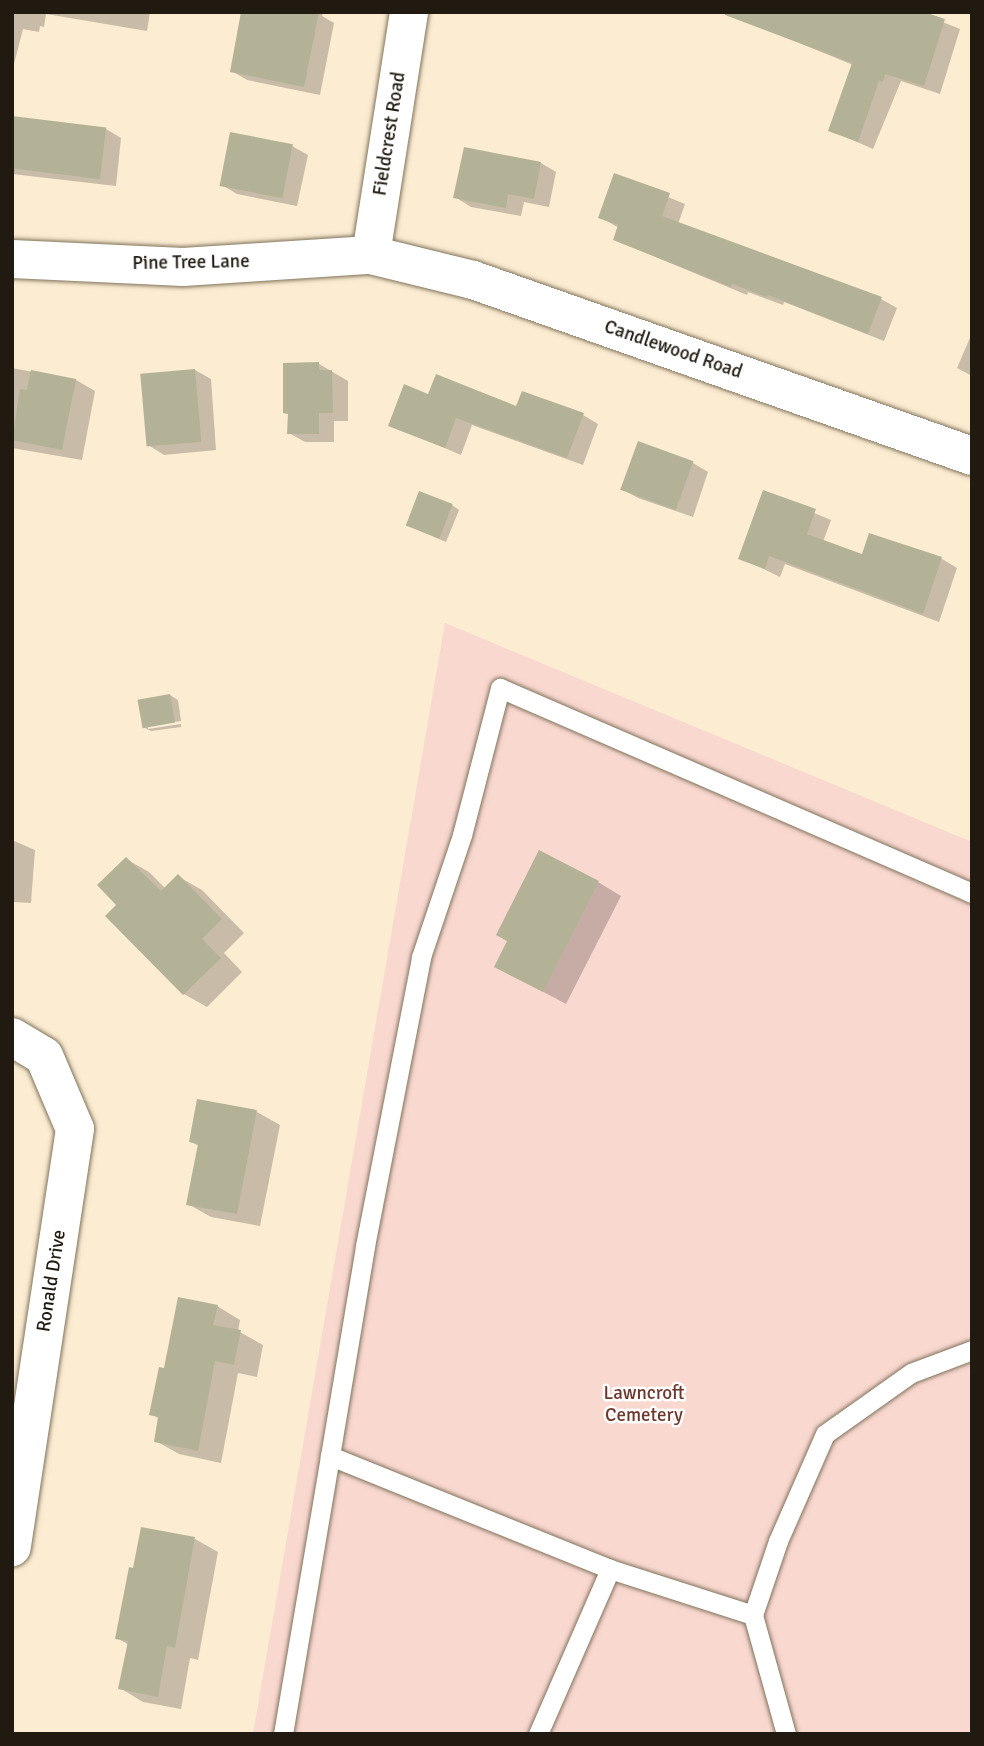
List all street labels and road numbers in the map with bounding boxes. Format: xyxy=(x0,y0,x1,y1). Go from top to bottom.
street label: Fieldcrest Road xyxy=(369,70,411,198)
street label: Pine Tree Lane xyxy=(132,251,250,275)
street label: Candlewood Road xyxy=(601,316,745,384)
street label: Ronald Drive xyxy=(33,1228,71,1334)

